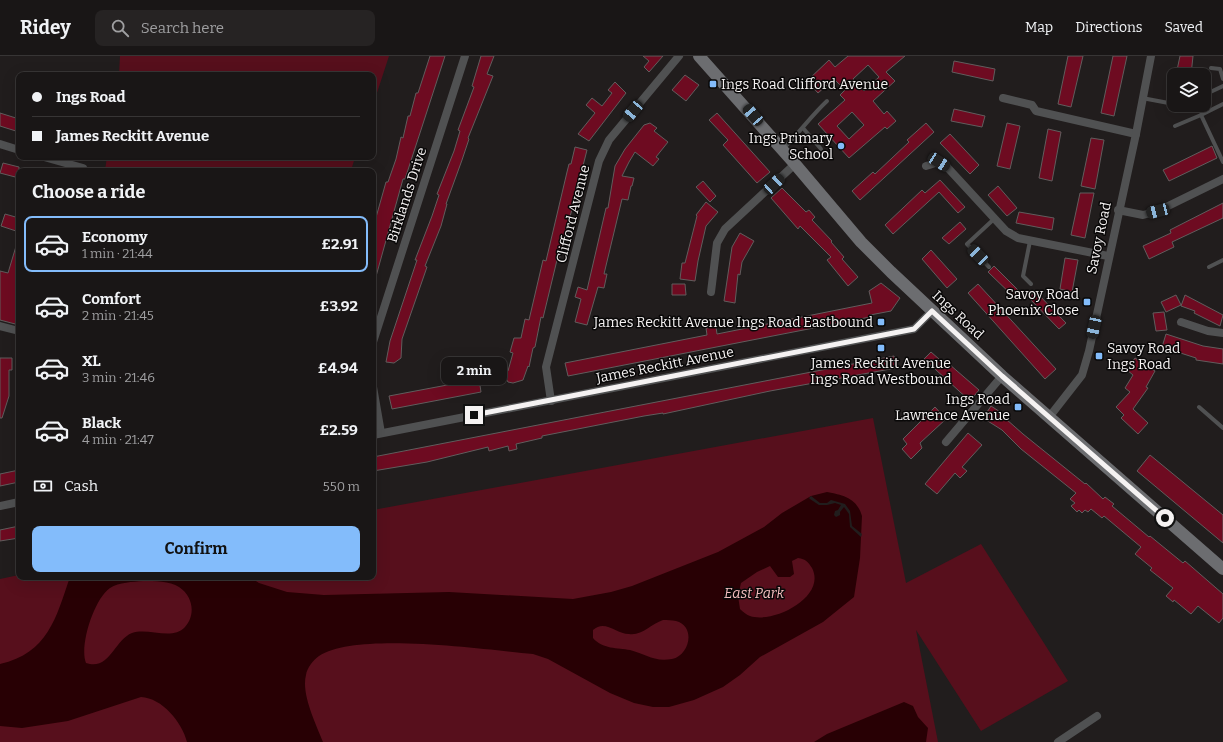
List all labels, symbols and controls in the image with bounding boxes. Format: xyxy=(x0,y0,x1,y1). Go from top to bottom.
search box xyxy=(95,10,375,46)
text: Ridey xyxy=(20,16,71,39)
icon: search xyxy=(109,17,131,39)
text: Search here xyxy=(141,19,224,37)
text: Map xyxy=(1025,19,1053,36)
text: Directions xyxy=(1075,19,1143,36)
text: Saved xyxy=(1165,19,1203,36)
map controls xyxy=(1167,68,1211,112)
button: layers xyxy=(1167,68,1211,112)
place label: Ings Road Clifford Avenue xyxy=(721,76,888,93)
marker: Ings Road Clifford Avenue xyxy=(708,79,718,89)
text: Ings Road xyxy=(56,88,126,106)
car xyxy=(621,98,645,124)
car xyxy=(741,102,765,128)
text: James Reckitt Avenue xyxy=(56,127,209,145)
place label: Ings Primary School xyxy=(749,130,834,163)
marker: Ings Primary School xyxy=(836,141,846,151)
street label: Birklands Drive xyxy=(384,145,430,245)
car xyxy=(926,150,952,174)
street label: Clifford Avenue xyxy=(553,163,593,265)
car xyxy=(761,171,787,197)
text: Choose a ride xyxy=(32,181,145,203)
street label: Savoy Road xyxy=(1083,200,1115,276)
car xyxy=(1145,202,1171,220)
icon: car xyxy=(34,226,70,262)
text: Economy xyxy=(82,228,148,246)
text: £2.91 xyxy=(321,235,358,253)
car xyxy=(965,242,991,268)
text: 1 min · 21:44 xyxy=(82,246,153,261)
place label: Savoy Road Phoenix Close xyxy=(988,286,1079,319)
street label: Ings Road xyxy=(929,287,987,343)
icon: car xyxy=(34,288,70,324)
text: Comfort xyxy=(82,290,141,308)
text: £3.92 xyxy=(320,297,358,315)
marker: Savoy Road Phoenix Close xyxy=(1082,297,1092,307)
text: 2 min · 21:45 xyxy=(82,308,154,323)
place label: James Reckitt Avenue Ings Road Eastbound xyxy=(593,314,873,331)
car xyxy=(1086,314,1102,340)
marker: James Reckitt Avenue Ings Road Eastbound xyxy=(876,317,886,327)
place label: Savoy Road Ings Road xyxy=(1107,340,1180,373)
street label: James Reckitt Avenue xyxy=(594,343,735,387)
marker: James Reckitt Avenue Ings Road Westbound xyxy=(876,343,886,353)
icon: car xyxy=(34,350,70,386)
marker: Savoy Road Ings Road xyxy=(1094,351,1104,361)
text: XL xyxy=(82,352,101,370)
place label: James Reckitt Avenue Ings Road Westbound xyxy=(810,355,952,388)
callout: 2 min xyxy=(441,357,507,385)
text: £4.94 xyxy=(318,359,358,377)
text: 2 min xyxy=(457,363,491,378)
text: 3 min · 21:46 xyxy=(82,370,155,385)
place label: Ings Road Lawrence Avenue xyxy=(895,391,1010,424)
marker: Ings Road Lawrence Avenue xyxy=(1013,402,1023,412)
route end xyxy=(465,406,483,424)
icon: car xyxy=(34,412,70,448)
text: Black xyxy=(82,414,121,432)
text: £2.59 xyxy=(319,421,358,439)
text: 4 min · 21:47 xyxy=(82,432,154,447)
icon: cash xyxy=(32,475,54,497)
text: Cash xyxy=(64,477,98,495)
text: 550 m xyxy=(323,479,360,494)
route start xyxy=(1156,509,1174,527)
button: Confirm xyxy=(32,526,360,572)
park label: East Park xyxy=(724,585,784,602)

